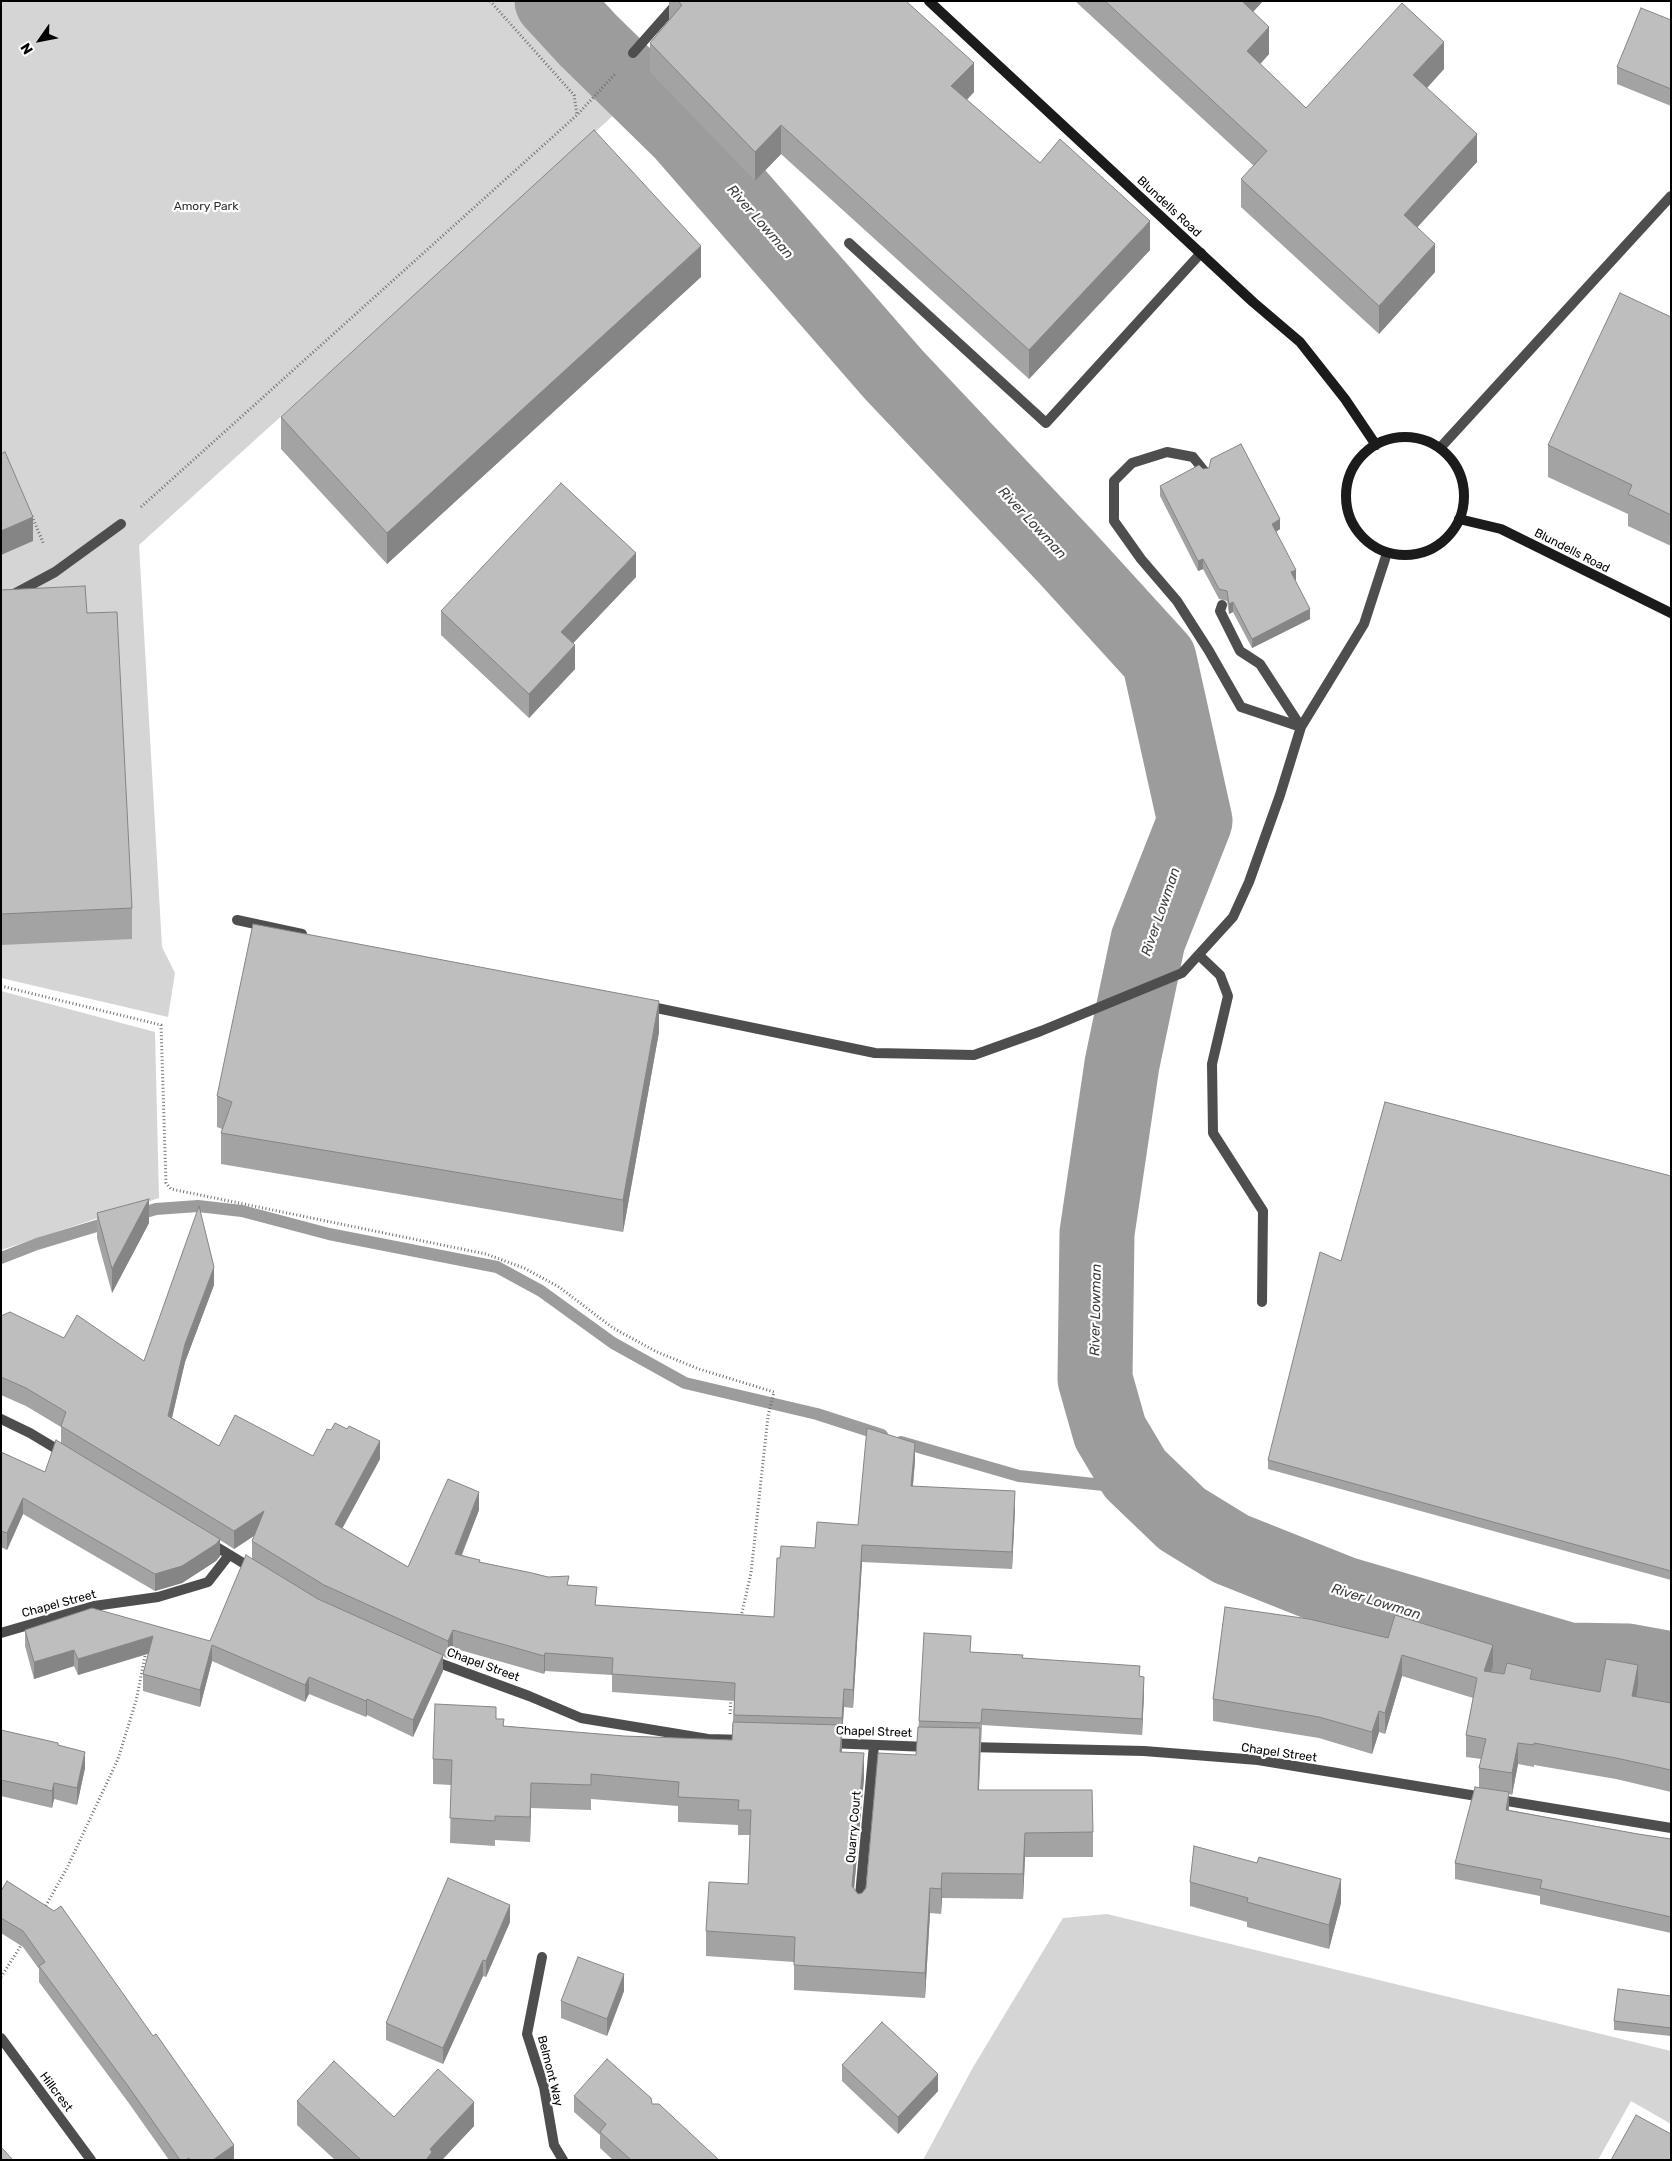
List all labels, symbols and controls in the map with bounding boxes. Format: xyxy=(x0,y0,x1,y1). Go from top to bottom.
north arrow xyxy=(15,15,65,65)
text: N xyxy=(17,40,37,57)
street label: Blundells Road xyxy=(1134,174,1204,240)
water label: River Lowman xyxy=(723,182,797,262)
park label: Amory Park xyxy=(174,200,238,214)
water label: River Lowman xyxy=(994,483,1070,563)
street label: Blundells Road xyxy=(1532,526,1612,576)
water label: River Lowman xyxy=(1138,866,1184,958)
water label: River Lowman xyxy=(1087,1264,1105,1356)
water label: River Lowman xyxy=(1329,1580,1423,1624)
street label: Chapel Street xyxy=(20,1587,98,1621)
street label: Chapel Street xyxy=(445,1645,521,1685)
street label: Chapel Street xyxy=(836,1723,912,1741)
street label: Chapel Street xyxy=(1240,1741,1318,1765)
street label: Quarry Court xyxy=(844,1791,864,1863)
street label: Belmont Way xyxy=(534,2034,566,2108)
street label: Hillcrest xyxy=(36,2069,76,2115)

